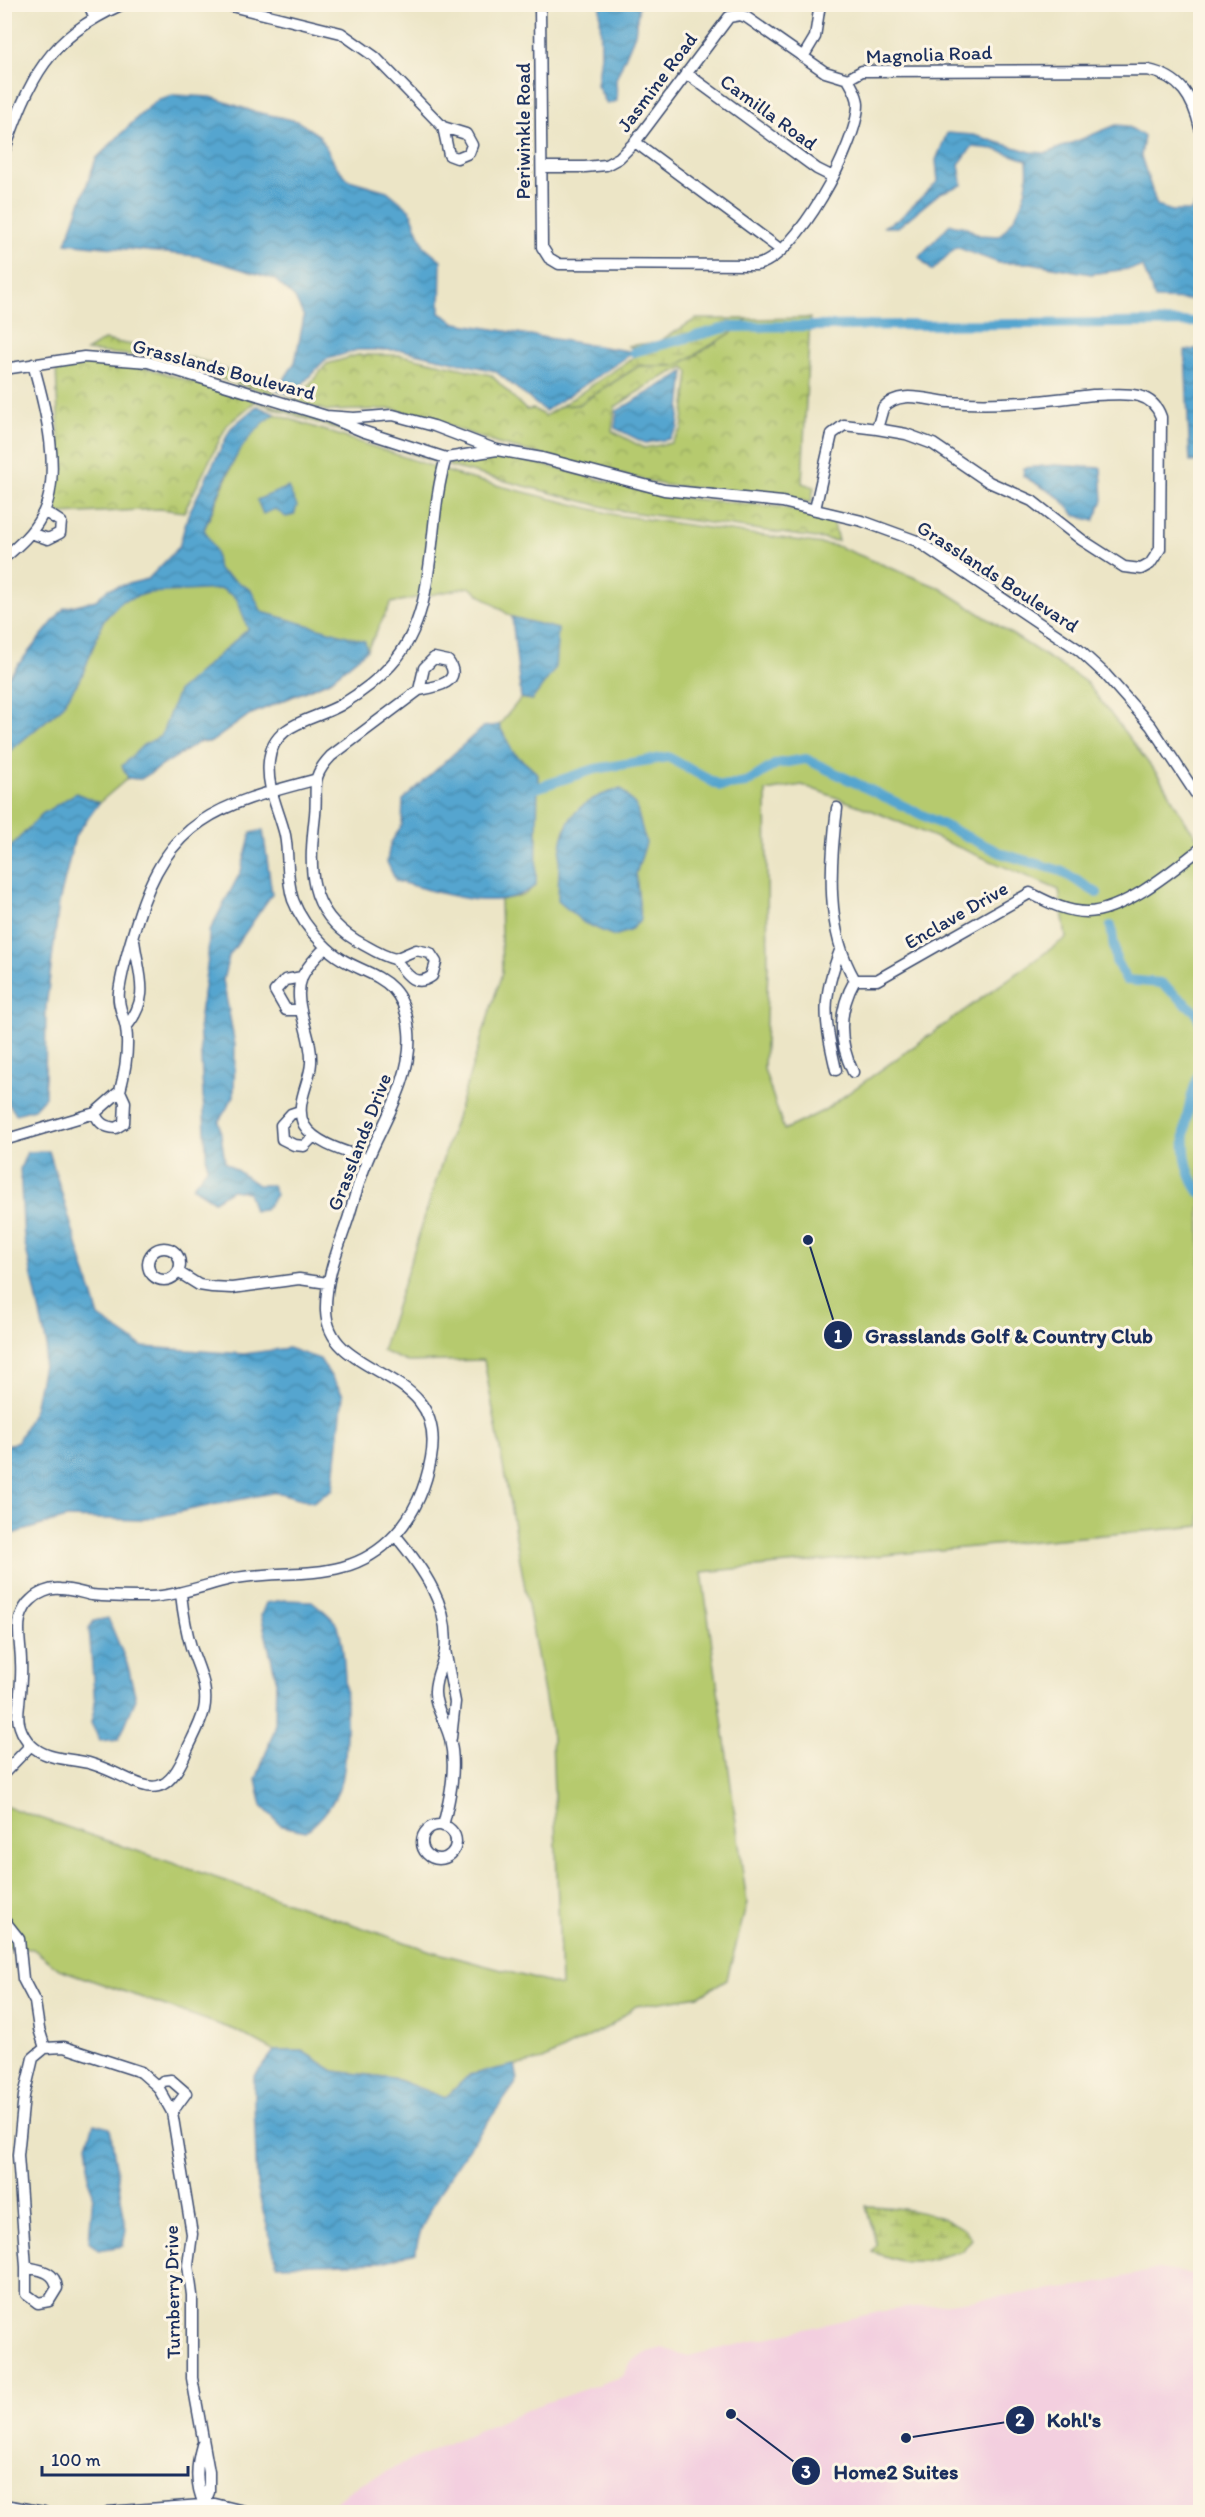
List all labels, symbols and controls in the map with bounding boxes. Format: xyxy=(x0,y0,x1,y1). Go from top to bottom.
street label: Jasmine Road xyxy=(612,27,702,137)
street label: Magnolia Road xyxy=(865,40,993,68)
street label: Periwinkle Road xyxy=(511,62,535,200)
street label: Camilla Road xyxy=(716,69,822,155)
street label: Grasslands Boulevard xyxy=(130,333,318,405)
street label: Grasslands Boulevard xyxy=(913,515,1084,637)
street label: Enclave Drive xyxy=(900,876,1012,954)
street label: Grasslands Drive xyxy=(322,1070,396,1214)
callout: Grasslands Golf & Country Club xyxy=(823,1316,1165,1355)
text: Grasslands Golf & Country Club xyxy=(865,1323,1153,1349)
text: 1 xyxy=(834,1325,843,1347)
street label: Turnberry Drive xyxy=(159,2225,185,2359)
callout: Kohl's xyxy=(1005,2400,1114,2439)
text: Kohl's xyxy=(1047,2407,1101,2432)
text: 2 xyxy=(1015,2409,1025,2431)
scale bar xyxy=(42,2439,188,2477)
text: 100 m xyxy=(51,2449,101,2471)
callout: Home2 Suites xyxy=(791,2452,970,2491)
text: Home2 Suites xyxy=(834,2459,958,2484)
text: 3 xyxy=(801,2461,811,2483)

